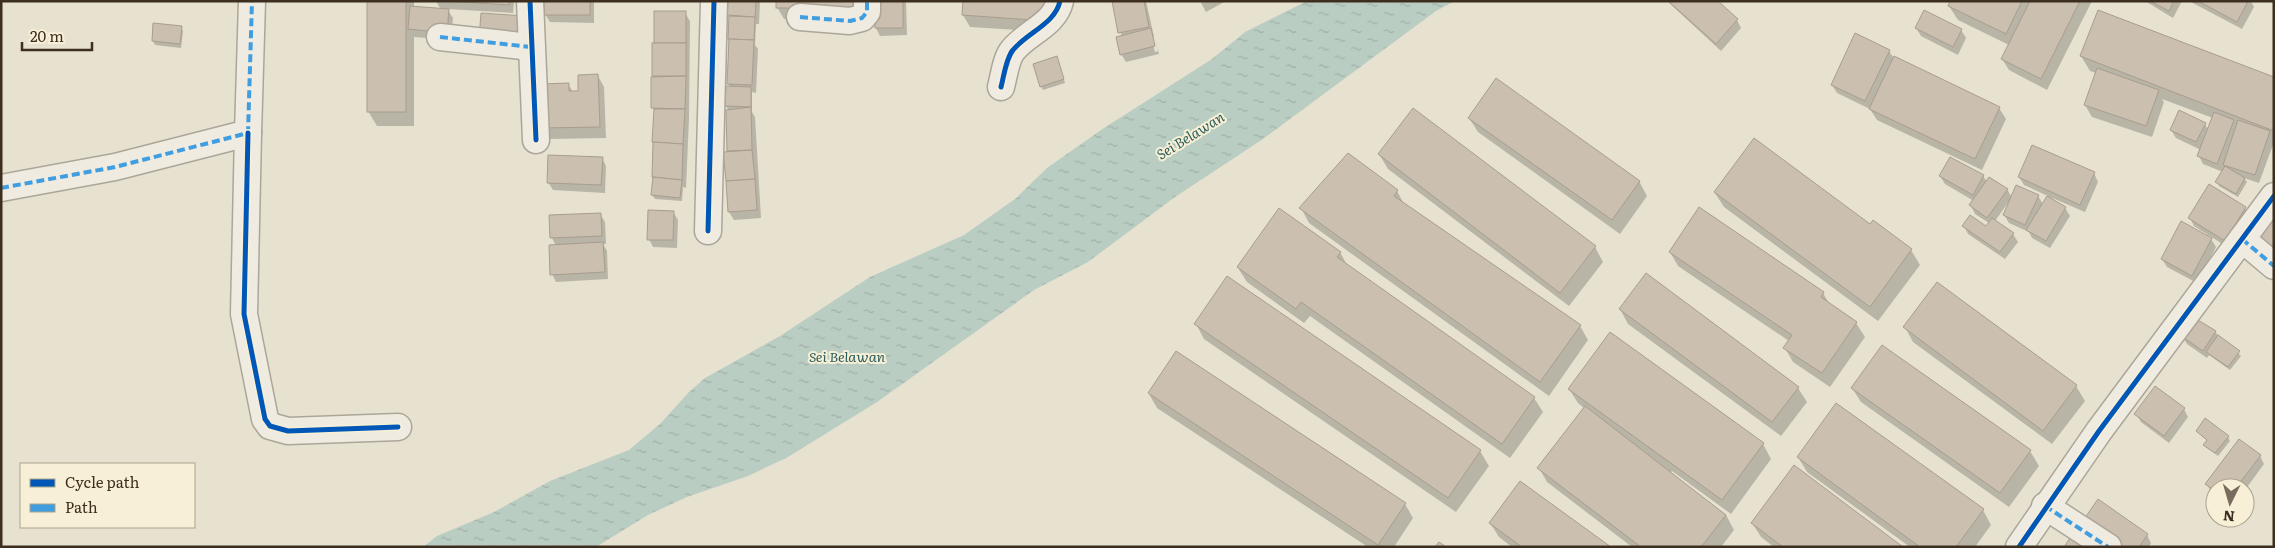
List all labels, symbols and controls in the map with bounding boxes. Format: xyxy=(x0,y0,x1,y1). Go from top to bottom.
scale bar xyxy=(22,20,92,52)
text: 20 m xyxy=(30,24,64,47)
water label: Sei Belawan xyxy=(1152,106,1228,164)
water label: Sei Belawan xyxy=(809,346,886,366)
legend xyxy=(20,463,195,528)
text: Cycle path xyxy=(65,470,140,493)
north arrow xyxy=(2205,478,2255,528)
text: Path xyxy=(65,495,98,518)
text: N xyxy=(2222,506,2236,527)

